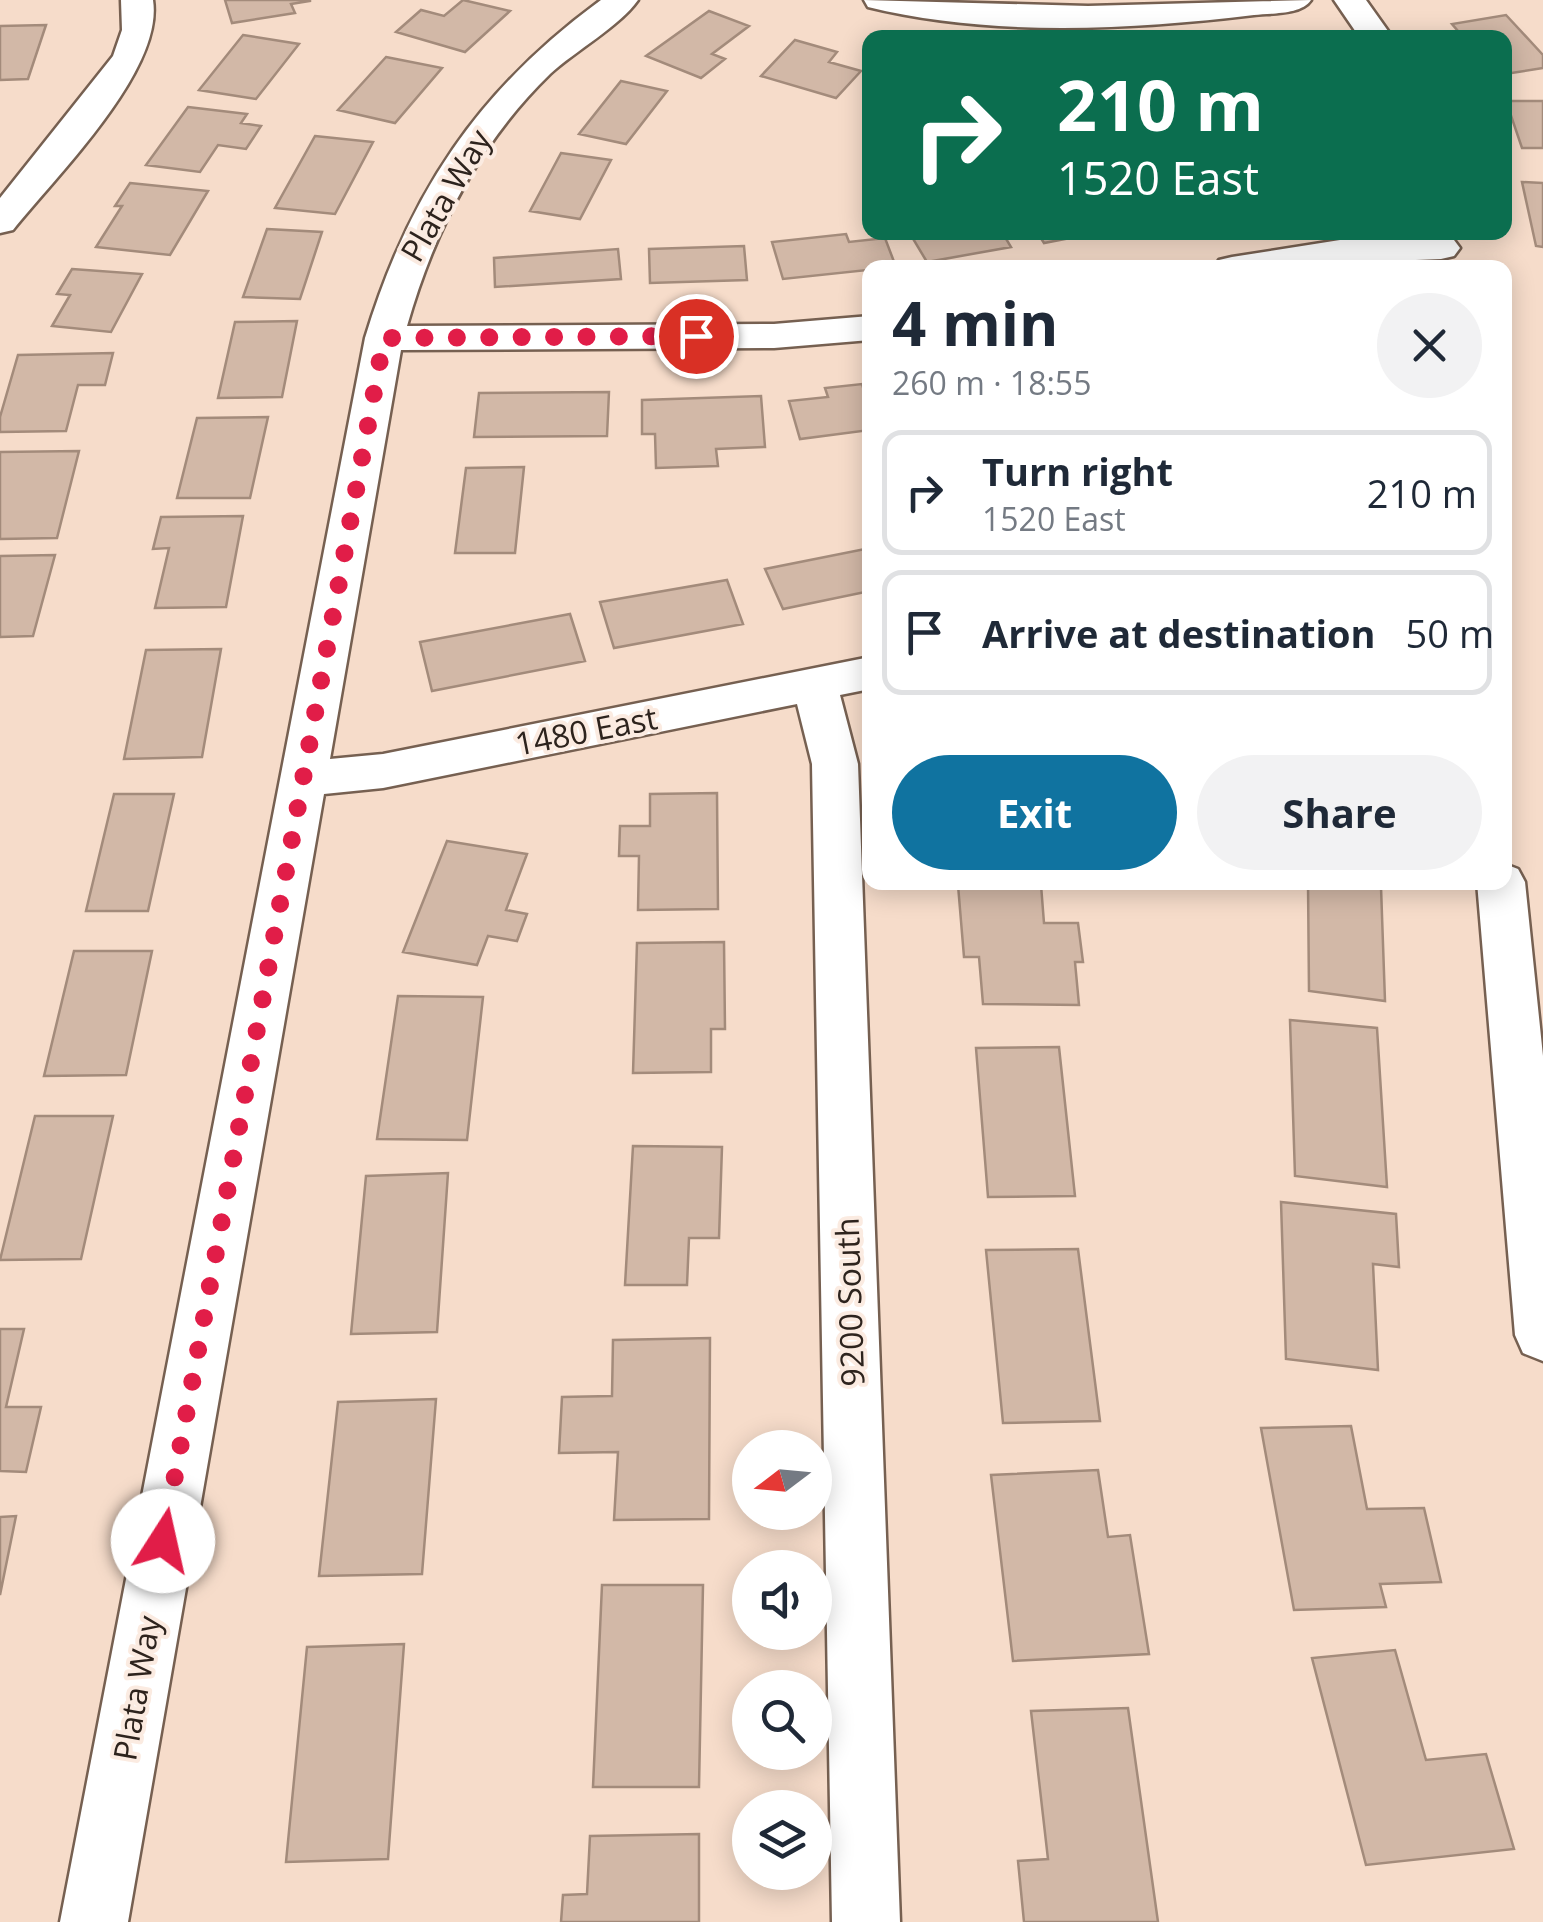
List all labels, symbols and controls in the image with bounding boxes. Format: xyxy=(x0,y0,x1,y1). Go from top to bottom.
text: 210 m xyxy=(1057,56,1264,152)
icon: right xyxy=(892,70,1022,200)
street label: Plata Way xyxy=(390,120,501,269)
text: 1520 East xyxy=(1057,147,1259,208)
text: 4 min xyxy=(892,282,1059,364)
button: close xyxy=(1377,293,1482,398)
pin xyxy=(654,294,739,379)
icon: arrive xyxy=(669,309,724,364)
text: 260 m · 18:55 xyxy=(892,361,1091,404)
text: Turn right xyxy=(982,445,1173,497)
icon: right xyxy=(897,465,952,520)
text: 210 m xyxy=(1367,467,1477,519)
text: 1520 East xyxy=(982,497,1126,540)
icon: arrive xyxy=(897,605,952,660)
text: Arrive at destination xyxy=(982,607,1376,659)
text: 50 m xyxy=(1406,607,1494,659)
street label: 1480 East xyxy=(511,695,661,765)
button: Exit xyxy=(892,755,1177,870)
button: Share xyxy=(1197,755,1482,870)
street label: 9200 South xyxy=(825,1217,873,1387)
north arrow xyxy=(732,1430,832,1530)
map controls xyxy=(732,1430,832,1890)
position arrow xyxy=(111,1489,215,1593)
button: sound xyxy=(732,1550,832,1650)
street label: Plata Way xyxy=(102,1611,170,1764)
button: search xyxy=(732,1670,832,1770)
button: layers xyxy=(732,1790,832,1890)

